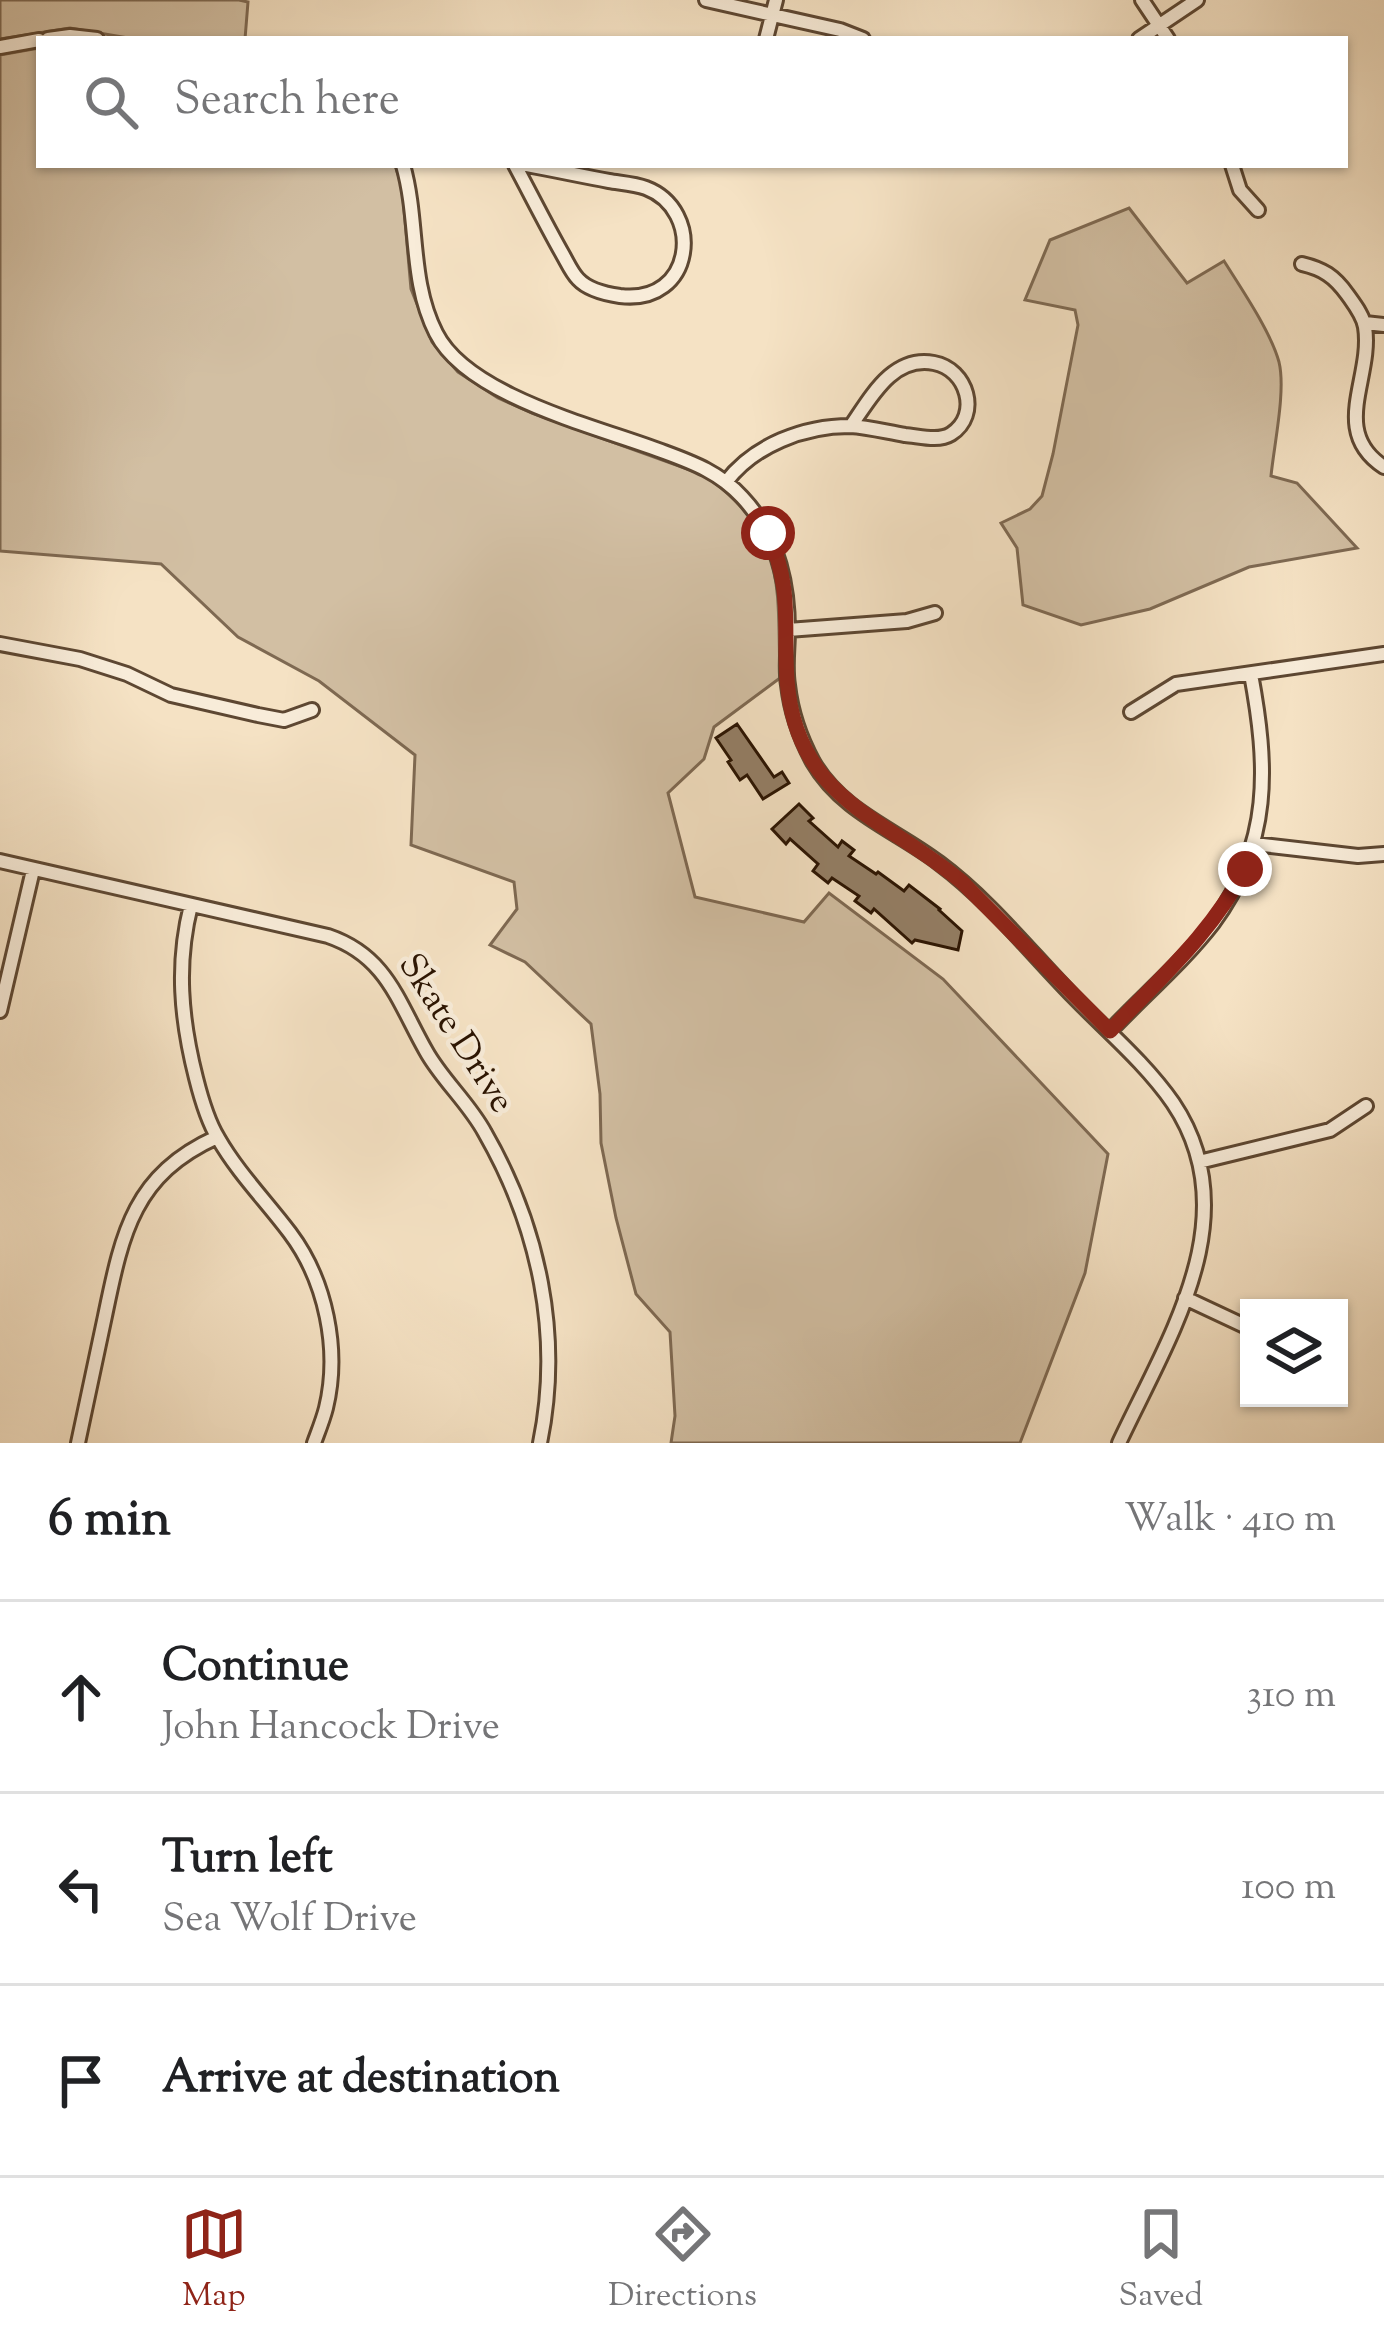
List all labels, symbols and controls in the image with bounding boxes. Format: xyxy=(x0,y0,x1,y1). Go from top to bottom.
search box xyxy=(36,36,1348,168)
icon: search xyxy=(78,69,144,135)
text: Search here xyxy=(174,70,400,135)
route start xyxy=(741,506,795,560)
route end xyxy=(1218,842,1272,896)
street label: Skate Drive xyxy=(384,944,526,1124)
map controls xyxy=(1240,1299,1348,1407)
button: layers xyxy=(1240,1299,1348,1407)
text: 6 min xyxy=(48,1485,171,1558)
text: Walk · 410 m xyxy=(1124,1493,1336,1549)
text: Continue xyxy=(162,1636,349,1701)
icon: ahead xyxy=(48,1664,114,1730)
text: 310 m xyxy=(1246,1669,1336,1725)
text: John Hancock Drive xyxy=(162,1701,500,1757)
text: Turn left xyxy=(162,1828,333,1893)
icon: left xyxy=(48,1856,114,1922)
text: 100 m xyxy=(1241,1861,1336,1917)
text: Sea Wolf Drive xyxy=(162,1893,417,1949)
icon: arrive xyxy=(48,2048,114,2114)
text: Arrive at destination xyxy=(162,2048,560,2113)
tab: Map xyxy=(181,2201,247,2321)
tab: Directions xyxy=(608,2201,757,2321)
tab: Saved xyxy=(1119,2201,1203,2321)

